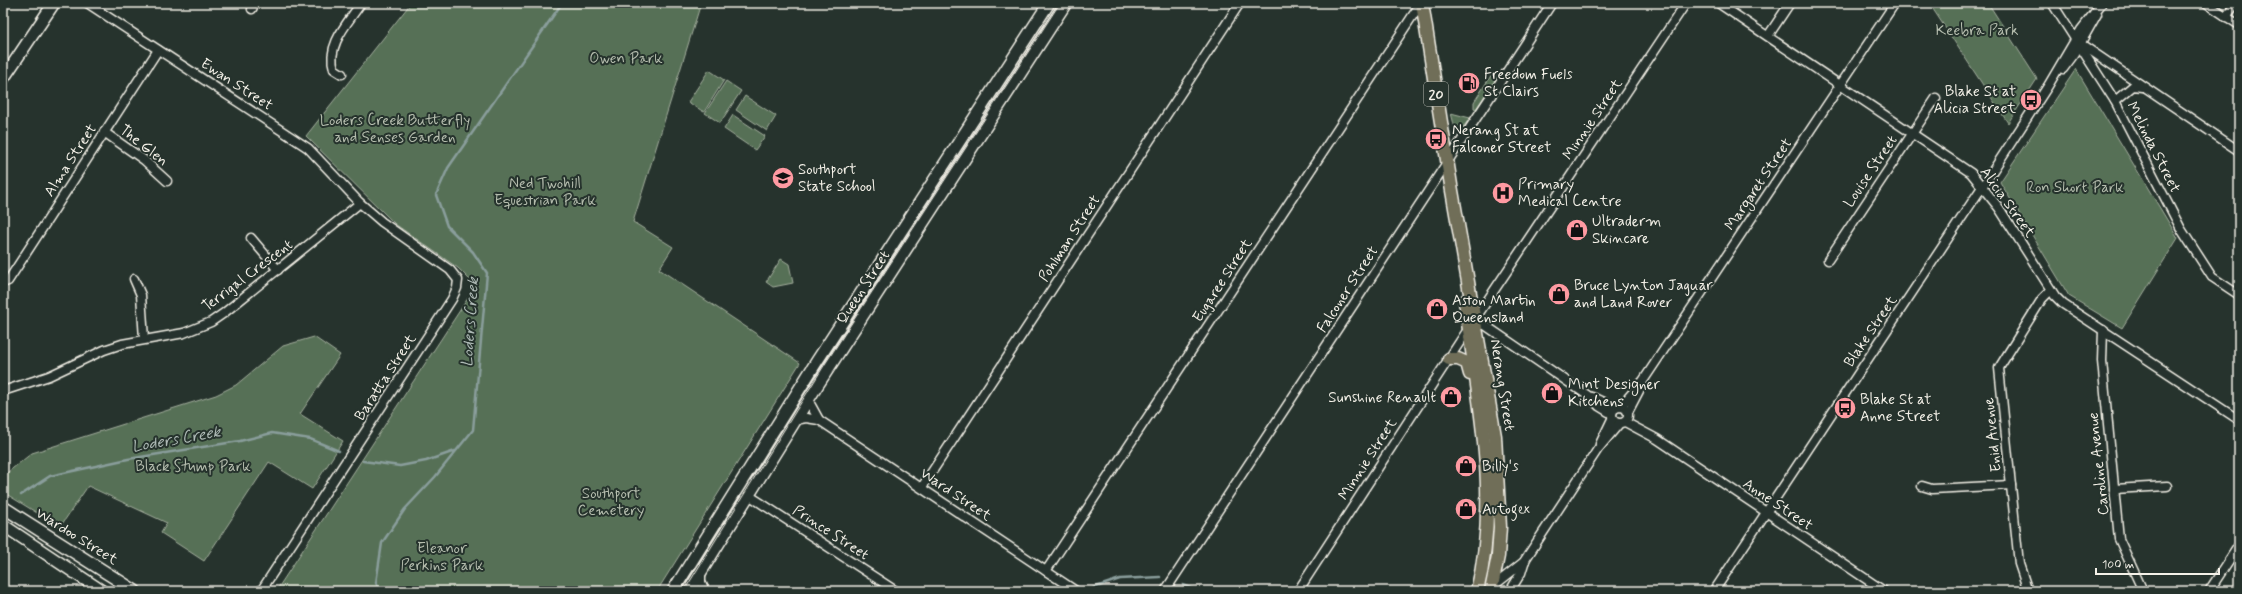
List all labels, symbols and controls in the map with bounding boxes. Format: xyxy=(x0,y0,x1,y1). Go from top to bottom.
park label: Keebra Park xyxy=(1935,21,2019,41)
park label: Owen Park xyxy=(589,49,663,69)
street label: Ewan Street xyxy=(196,54,277,116)
place label: Freedom Fuels St Clairs xyxy=(1484,65,1573,102)
fuel station icon: Freedom Fuels St Clairs xyxy=(1456,70,1482,96)
street label: Minnie Street xyxy=(1558,75,1627,164)
road number: 20 xyxy=(1424,82,1448,106)
place label: Blake St at Alicia Street xyxy=(1934,82,2016,119)
bus stop icon: Blake St at Alicia Street xyxy=(2018,87,2044,113)
street label: Melinda Street xyxy=(2122,98,2185,196)
park label: Loders Creek Butterfly and Senses Garden xyxy=(320,111,470,148)
street label: Alma Street xyxy=(40,120,102,201)
street label: The Glen xyxy=(115,121,172,171)
place label: Nerang St at Falconer Street xyxy=(1452,121,1551,158)
bus stop icon: Nerang St at Falconer Street xyxy=(1423,126,1449,152)
street label: Louise Street xyxy=(1839,131,1903,212)
street label: Margaret Street xyxy=(1721,134,1798,235)
place label: Southport State School xyxy=(798,160,876,197)
street label: Alicia Street xyxy=(1975,163,2040,242)
school or university icon: Southport State School xyxy=(770,165,796,191)
park label: Ned Twohill Equestrian Park xyxy=(494,174,596,211)
place label: Primary Medical Centre xyxy=(1518,175,1622,212)
park label: Ron Short Park xyxy=(2026,178,2124,198)
hospital icon: Primary Medical Centre xyxy=(1490,180,1516,206)
street label: Pohlman Street xyxy=(1034,191,1105,286)
place label: Ultraderm Skincare xyxy=(1592,212,1661,249)
shop icon: Ultraderm Skincare xyxy=(1564,217,1590,243)
street label: Terrigal Crescent xyxy=(198,235,297,317)
street label: Eugaree Street xyxy=(1188,235,1257,326)
street label: Falconer Street xyxy=(1312,242,1383,337)
street label: Queen Street xyxy=(833,247,895,328)
water label: Loders Creek xyxy=(457,276,484,368)
place label: Bruce Lynton Jaguar and Land Rover xyxy=(1574,276,1713,313)
shop icon: Bruce Lynton Jaguar and Land Rover xyxy=(1546,281,1572,307)
place label: Aston Martin Queensland xyxy=(1452,291,1536,328)
street label: Blake Street xyxy=(1840,292,1902,371)
shop icon: Aston Martin Queensland xyxy=(1424,296,1450,322)
street label: Baratta Street xyxy=(350,330,421,425)
street label: Nerang Street xyxy=(1485,338,1519,433)
place label: Mint Designer Kitchens xyxy=(1568,375,1661,412)
shop icon: Mint Designer Kitchens xyxy=(1539,380,1565,406)
shop icon: Sunshine Renault xyxy=(1438,384,1464,410)
place label: Sunshine Renault xyxy=(1328,388,1436,408)
place label: Blake St at Anne Street xyxy=(1860,390,1940,427)
bus stop icon: Blake St at Anne Street xyxy=(1832,395,1858,421)
street label: Enid Avenue xyxy=(1979,397,2007,473)
street label: Caroline Avenue xyxy=(2084,411,2114,516)
street label: Minnie Street xyxy=(1334,415,1402,504)
water label: Loders Creek xyxy=(130,421,223,458)
shop icon: Billy's xyxy=(1453,453,1479,479)
park label: Black Stump Park xyxy=(135,457,251,477)
place label: Billy's xyxy=(1482,457,1519,477)
street label: Ward Street xyxy=(916,464,995,526)
street label: Anne Street xyxy=(1739,474,1816,536)
park label: Southport Cemetery xyxy=(578,484,645,521)
shop icon: Autogex xyxy=(1453,496,1479,522)
place label: Autogex xyxy=(1482,500,1530,521)
street label: Prince Street xyxy=(788,501,873,565)
street label: Wardoo Street xyxy=(32,504,122,570)
park label: Eleanor Perkins Park xyxy=(401,539,484,576)
scale bar xyxy=(2096,550,2219,576)
text: 100 m xyxy=(2102,557,2134,573)

